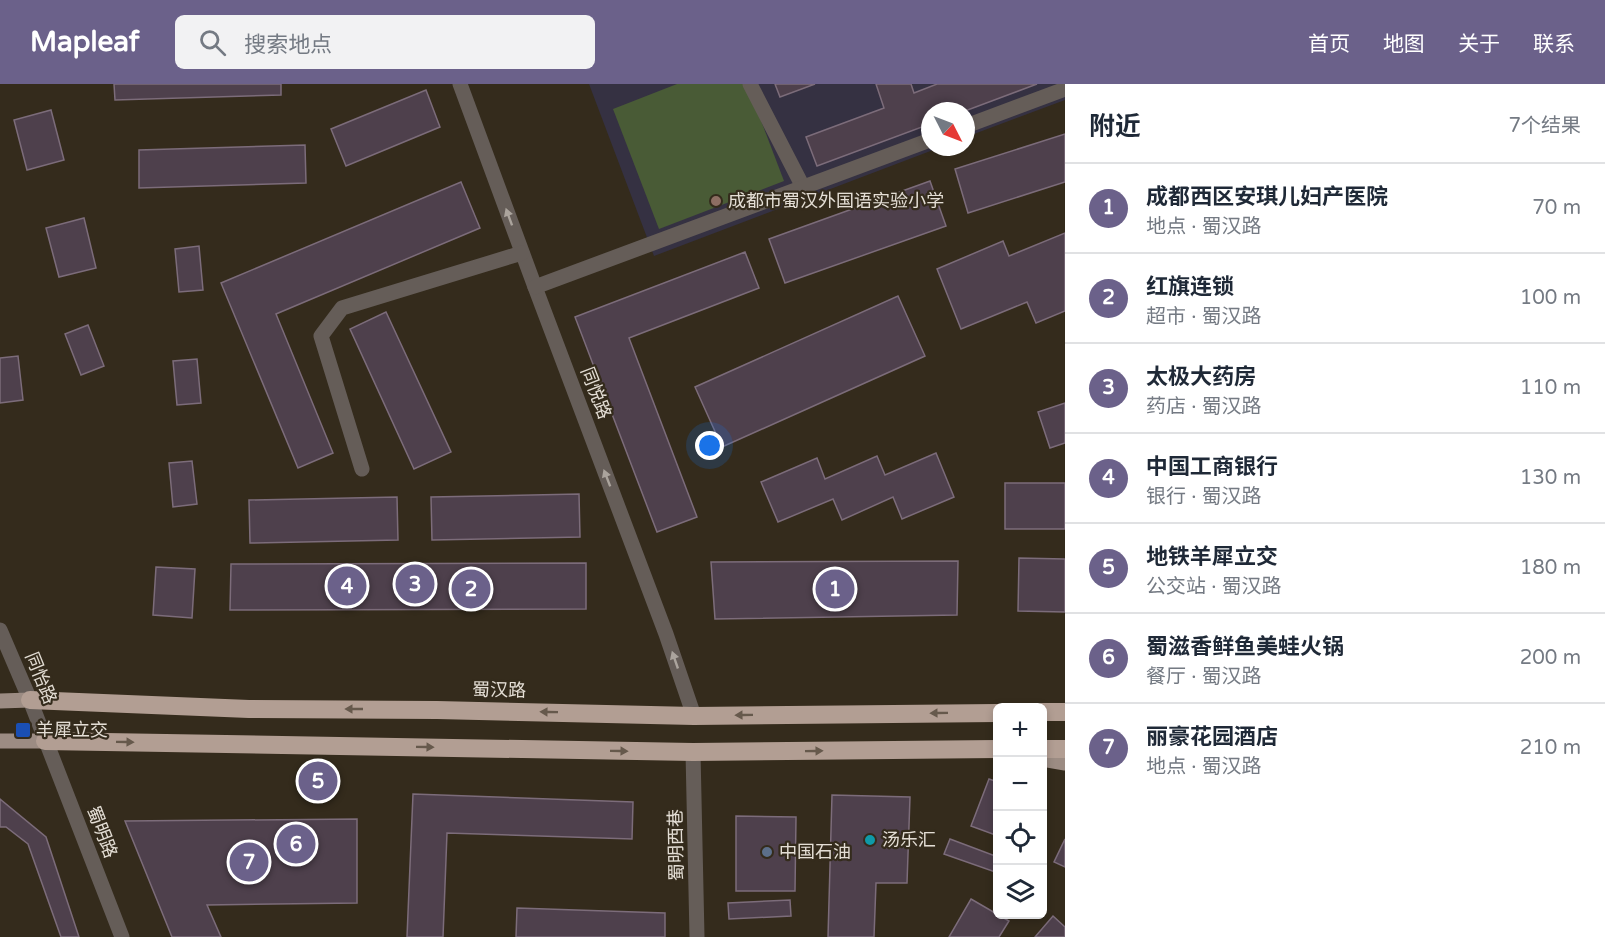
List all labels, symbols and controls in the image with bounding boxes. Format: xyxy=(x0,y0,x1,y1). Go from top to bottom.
search box xyxy=(175,15,595,69)
text: Mapleaf xyxy=(30,25,139,59)
icon: search xyxy=(196,26,229,59)
text: 搜索地点 xyxy=(244,32,332,58)
text: 首页 xyxy=(1308,32,1350,57)
text: 地图 xyxy=(1383,32,1425,57)
text: 关于 xyxy=(1458,32,1500,57)
text: 联系 xyxy=(1533,32,1575,57)
north arrow xyxy=(921,102,975,156)
text: 附近 xyxy=(1089,111,1141,142)
text: 7个结果 xyxy=(1508,114,1581,138)
text: 成都西区安琪儿妇产医院 xyxy=(1146,184,1388,210)
place label: 成都市蜀汉外国语实验小学 xyxy=(728,190,944,212)
marker: 成都市蜀汉外国语实验小学 xyxy=(709,194,723,208)
text: 1 xyxy=(1102,196,1115,220)
text: 70 m xyxy=(1532,196,1581,220)
one-way arrow xyxy=(503,207,513,225)
text: 地点 · 蜀汉路 xyxy=(1146,215,1262,239)
text: 红旗连锁 xyxy=(1146,274,1234,300)
text: 2 xyxy=(1102,286,1115,310)
text: 100 m xyxy=(1520,286,1581,310)
text: 超市 · 蜀汉路 xyxy=(1146,305,1262,329)
street label: 同悦路 xyxy=(576,364,616,422)
text: 太极大药房 xyxy=(1146,364,1256,390)
text: 3 xyxy=(1102,376,1115,400)
text: 110 m xyxy=(1520,376,1581,400)
text: 药店 · 蜀汉路 xyxy=(1146,395,1262,419)
your location xyxy=(695,431,724,460)
text: 中国工商银行 xyxy=(1146,454,1278,480)
text: 4 xyxy=(1102,466,1115,490)
text: 130 m xyxy=(1520,466,1581,490)
one-way arrow xyxy=(602,468,612,486)
text: 银行 · 蜀汉路 xyxy=(1146,485,1262,509)
text: 地铁羊犀立交 xyxy=(1146,544,1278,570)
text: 5 xyxy=(1102,556,1115,580)
text: 180 m xyxy=(1520,556,1581,580)
pin: 3 xyxy=(396,562,434,606)
pin: 4 xyxy=(328,564,366,608)
pin: 2 xyxy=(452,566,490,612)
pin: 1 xyxy=(816,566,854,612)
text: 公交站 · 蜀汉路 xyxy=(1146,575,1282,599)
text: 蜀滋香鲜鱼美蛙火锅 xyxy=(1146,634,1344,660)
text: 6 xyxy=(1102,646,1115,670)
text: 200 m xyxy=(1520,646,1581,670)
street label: 同怡路 xyxy=(21,649,61,707)
one-way arrow xyxy=(670,651,680,669)
text: 餐厅 · 蜀汉路 xyxy=(1146,665,1262,689)
street label: 蜀汉路 xyxy=(472,679,526,701)
map controls xyxy=(993,703,1047,919)
button: + xyxy=(993,703,1047,757)
one-way arrow xyxy=(345,704,364,714)
one-way arrow xyxy=(540,708,559,717)
one-way arrow xyxy=(930,708,949,718)
one-way arrow xyxy=(735,710,754,720)
place label: 羊犀立交 xyxy=(36,719,108,741)
marker: 羊犀立交 xyxy=(14,721,32,739)
text: 丽豪花园酒店 xyxy=(1146,724,1278,750)
text: 7 xyxy=(1102,736,1115,760)
text: 210 m xyxy=(1520,736,1581,760)
one-way arrow xyxy=(115,737,134,747)
one-way arrow xyxy=(415,742,434,752)
one-way arrow xyxy=(610,746,629,755)
one-way arrow xyxy=(805,746,824,756)
text: 地点 · 蜀汉路 xyxy=(1146,755,1262,779)
button: − xyxy=(993,757,1047,811)
pin: 5 xyxy=(298,758,338,804)
street label: 蜀明路 xyxy=(82,803,122,861)
street label: 蜀明西巷 xyxy=(664,809,688,881)
button: locate xyxy=(993,811,1047,865)
pin: 6 xyxy=(276,822,316,867)
place label: 汤乐汇 xyxy=(882,829,936,851)
marker: 汤乐汇 xyxy=(863,833,877,847)
pin: 7 xyxy=(230,840,268,884)
place label: 中国石油 xyxy=(779,841,851,863)
marker: 中国石油 xyxy=(760,845,774,859)
button: layers xyxy=(993,865,1047,919)

